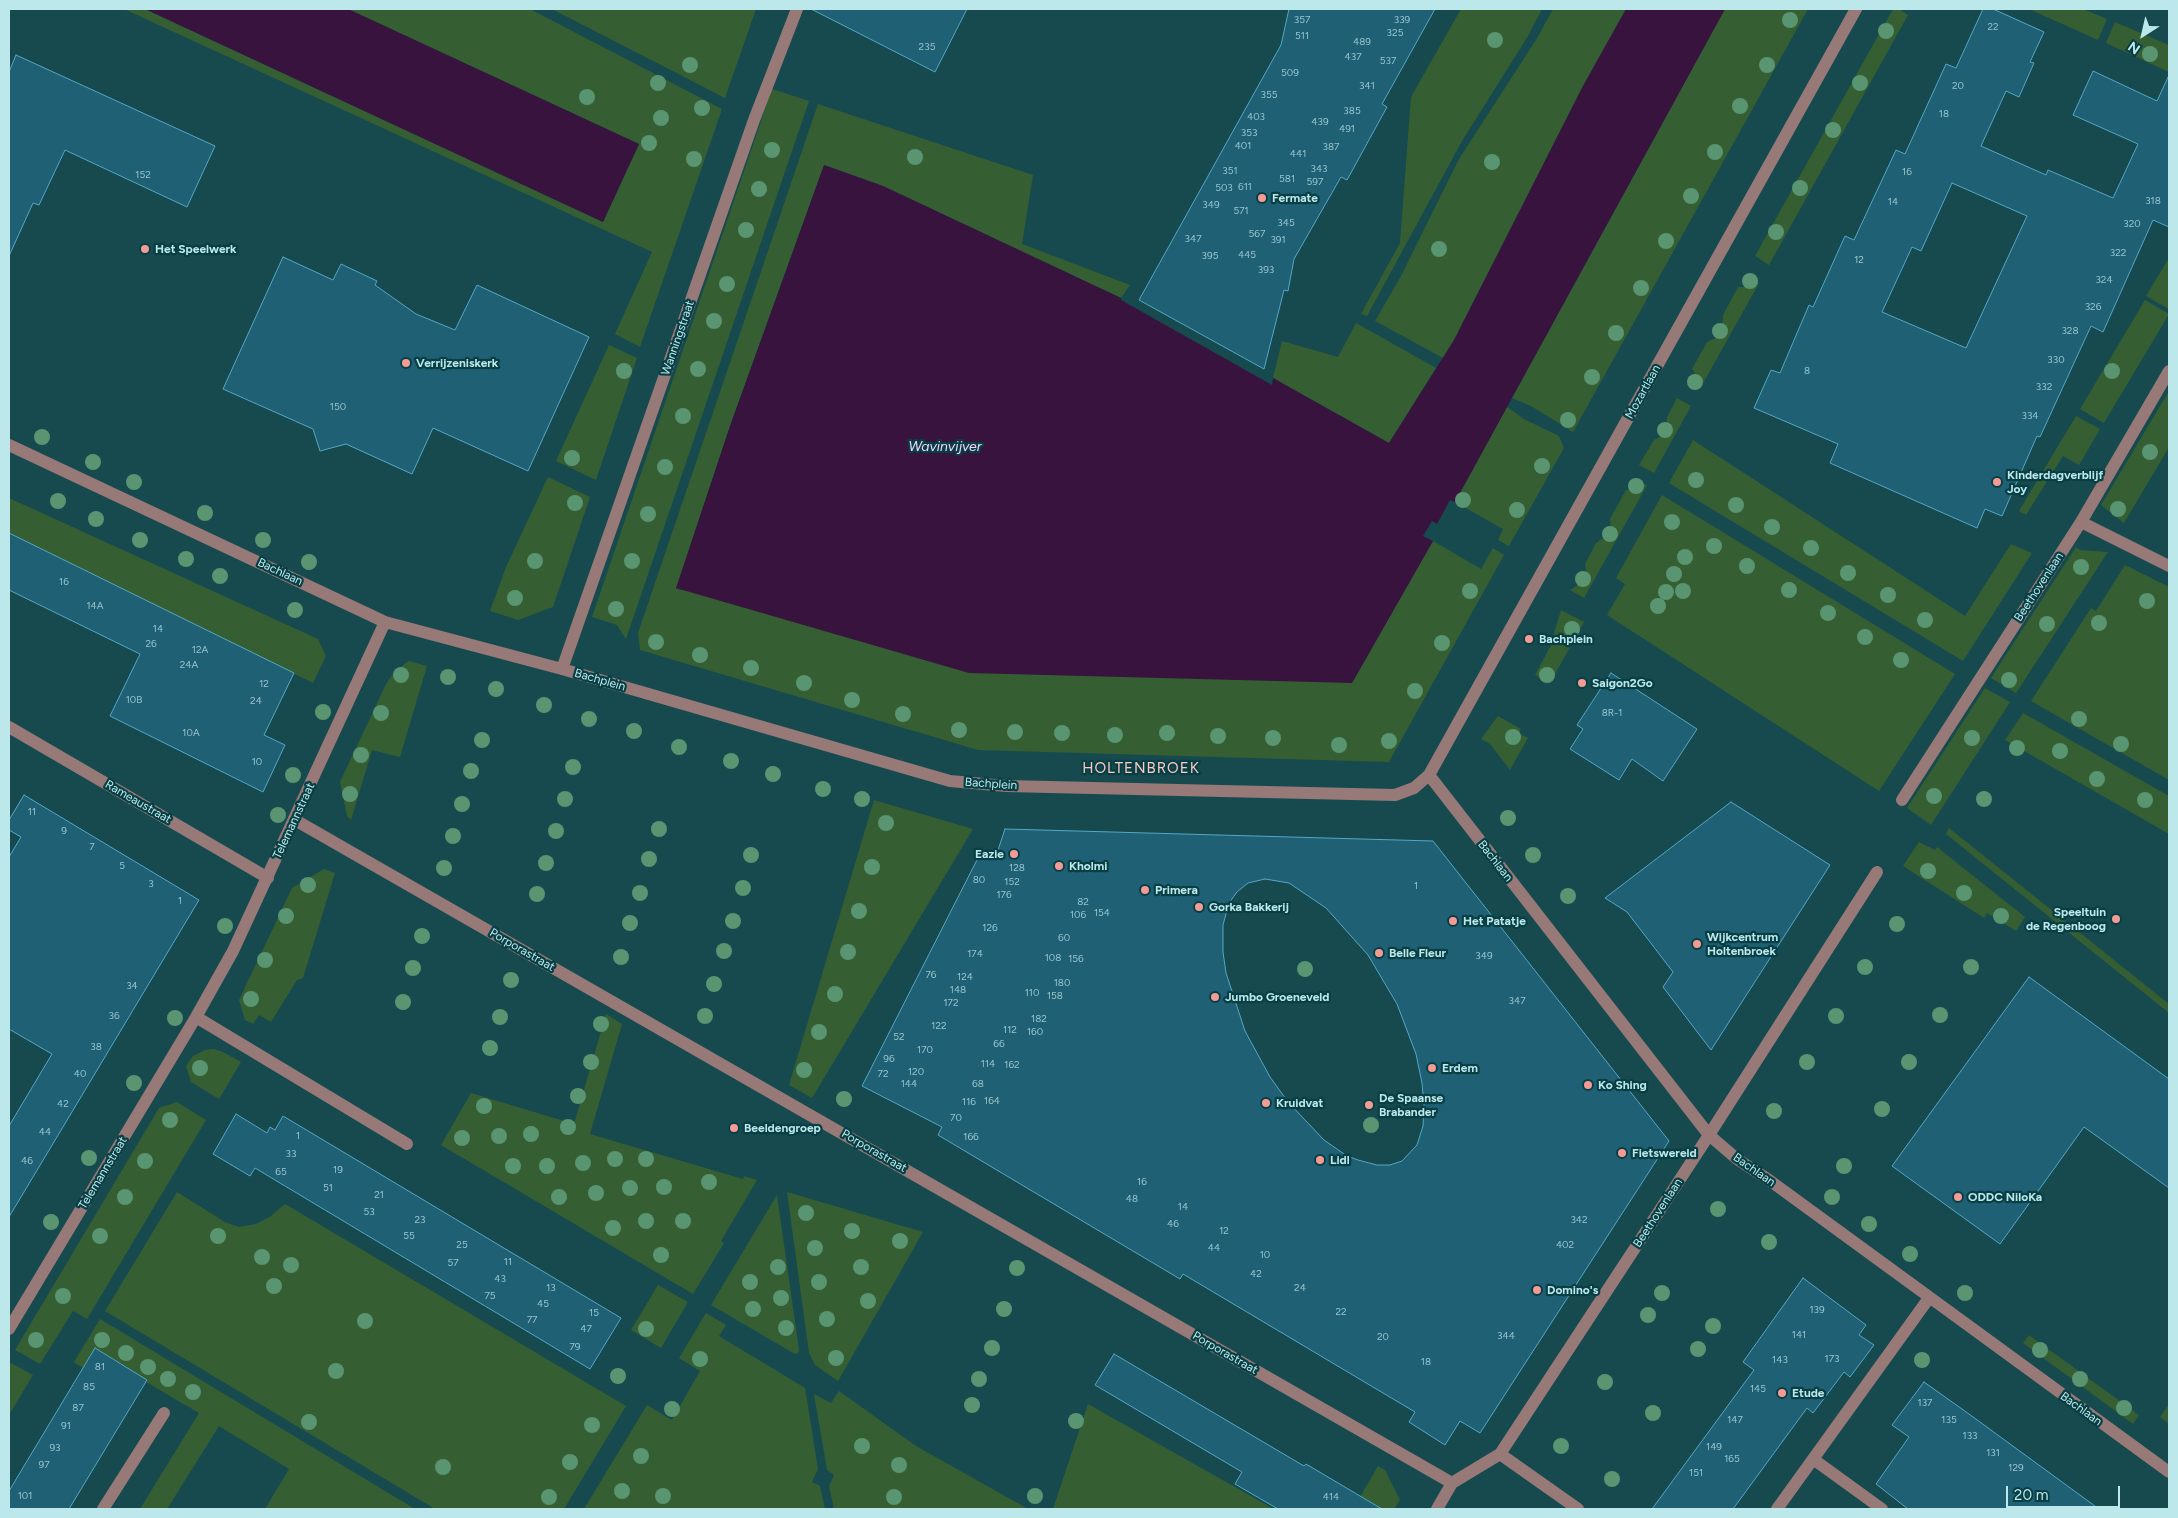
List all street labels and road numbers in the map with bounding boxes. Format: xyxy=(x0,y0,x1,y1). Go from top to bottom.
street label: Wanningstraat xyxy=(658,299,698,377)
street label: Mozartlaan xyxy=(1622,363,1664,421)
street label: Beethovenlaan xyxy=(2011,550,2067,624)
street label: Bachlaan xyxy=(255,555,305,589)
street label: Bachplein xyxy=(573,666,627,694)
street label: Bachplein xyxy=(964,775,1018,793)
street label: Rameaustraat xyxy=(102,777,174,827)
street label: Telemannstraat xyxy=(270,781,318,861)
street label: Bachlaan xyxy=(1474,838,1516,884)
street label: Porporastraat xyxy=(487,926,557,974)
street label: Porporastraat xyxy=(839,1127,909,1175)
street label: Telemannstraat xyxy=(76,1134,130,1212)
street label: Bachlaan xyxy=(1730,1150,1778,1190)
street label: Beethovenlaan xyxy=(1630,1176,1686,1250)
street label: Porporastraat xyxy=(1190,1329,1260,1377)
street label: Bachlaan xyxy=(2057,1389,2105,1429)

